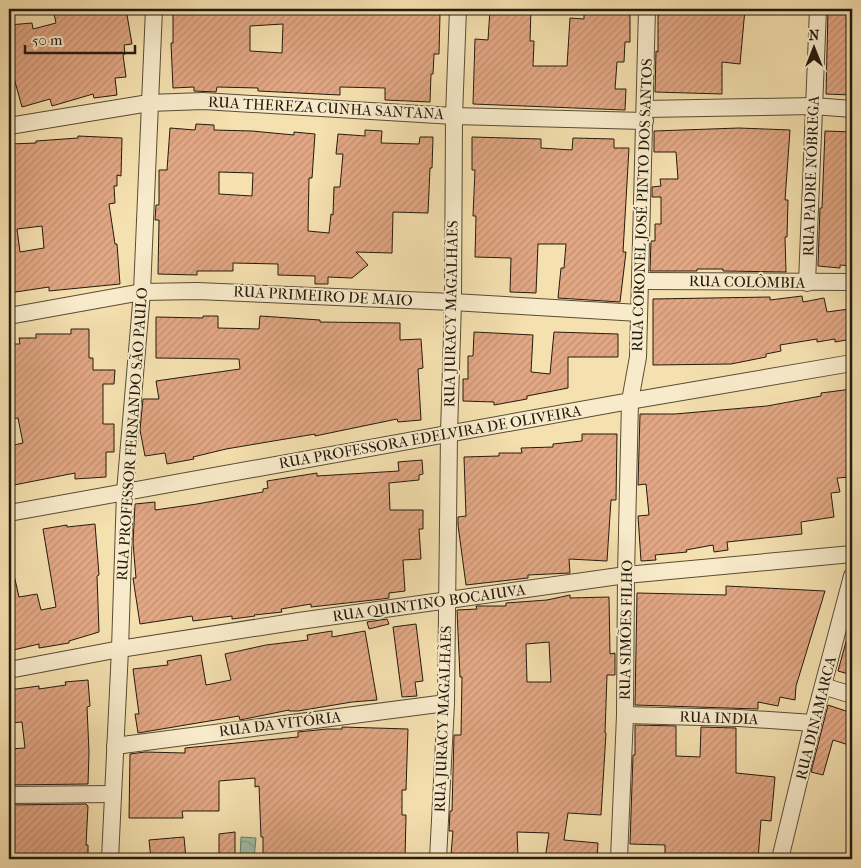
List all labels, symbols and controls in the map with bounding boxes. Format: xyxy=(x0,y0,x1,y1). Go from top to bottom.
scale bar xyxy=(25,22,135,54)
north arrow xyxy=(788,22,838,72)
text: N xyxy=(809,27,820,44)
text: 50 m xyxy=(32,31,63,49)
street label: RUA CORONEL JOSÉ PINTO DOS SANTOS xyxy=(628,58,656,352)
street label: RUA THEREZA CUNHA SANTANA xyxy=(208,93,445,123)
street label: RUA PADRE NÓBREGA xyxy=(799,95,823,257)
street label: RUA JURACY MAGALHÃES xyxy=(440,220,462,408)
street label: RUA COLÔMBIA xyxy=(689,272,806,292)
street label: RUA PRIMEIRO DE MAIO xyxy=(233,282,413,310)
street label: RUA PROFESSOR FERNANDO SÃO PAULO xyxy=(113,287,151,581)
street label: RUA PROFESSORA EDELVIRA DE OLIVEIRA xyxy=(277,401,583,473)
street label: RUA SIMÕES FILHO xyxy=(616,560,636,700)
street label: RUA QUINTINO BOCAIUVA xyxy=(331,580,527,625)
street label: RUA JURACY MAGALHÃES xyxy=(431,625,455,813)
street label: RUA DINAMARCA xyxy=(792,654,840,782)
street label: RUA DA VITÓRIA xyxy=(218,708,342,740)
street label: RUA INDIA xyxy=(679,708,759,728)

